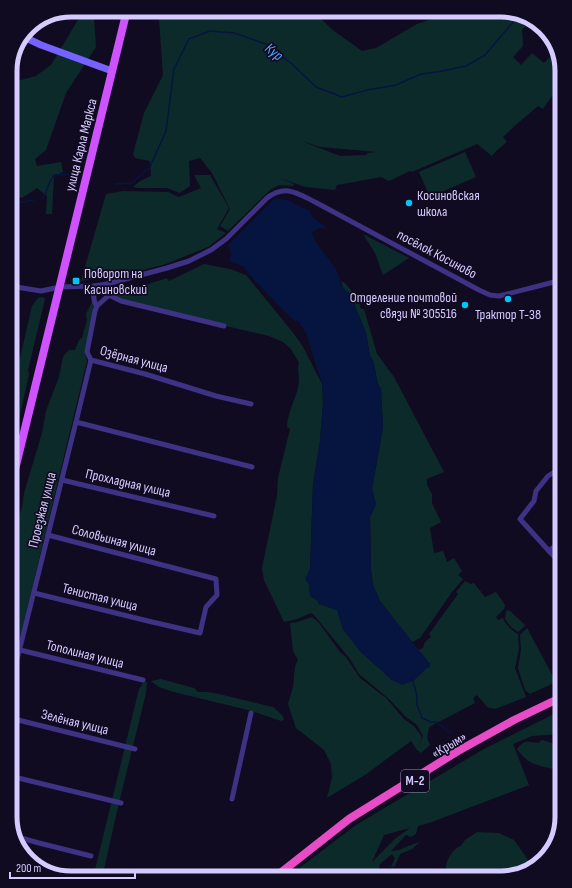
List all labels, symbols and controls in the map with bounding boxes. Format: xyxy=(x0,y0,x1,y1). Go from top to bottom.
water label: Кур xyxy=(261,39,287,65)
street label: улица Карла Маркса xyxy=(61,97,101,193)
place label: Косиновская школа xyxy=(417,187,480,220)
marker: Косиновская школа xyxy=(404,198,414,208)
street label: посёлок Косиново xyxy=(394,226,480,282)
place label: Поворот на Касиновский xyxy=(84,265,147,298)
marker: Поворот на Касиновский xyxy=(71,276,81,286)
place label: Отделение почтовой связи № 305516 xyxy=(350,289,457,322)
marker: Трактор Т-38 xyxy=(503,294,513,304)
marker: Отделение почтовой связи № 305516 xyxy=(460,300,470,310)
place label: Трактор Т-38 xyxy=(475,306,541,323)
street label: Озёрная улица xyxy=(98,342,170,376)
street label: Прохладная улица xyxy=(84,465,172,501)
street label: Проезжая улица xyxy=(24,470,60,550)
street label: Соловьиная улица xyxy=(70,521,158,559)
street label: Тенистая улица xyxy=(61,579,139,615)
street label: Тополиная улица xyxy=(44,636,126,672)
street label: Зелёная улица xyxy=(40,705,110,739)
street label: «Крым» xyxy=(428,728,470,762)
road number: М-2 xyxy=(401,770,429,792)
scale bar xyxy=(10,854,135,880)
text: 200 m xyxy=(16,861,42,876)

